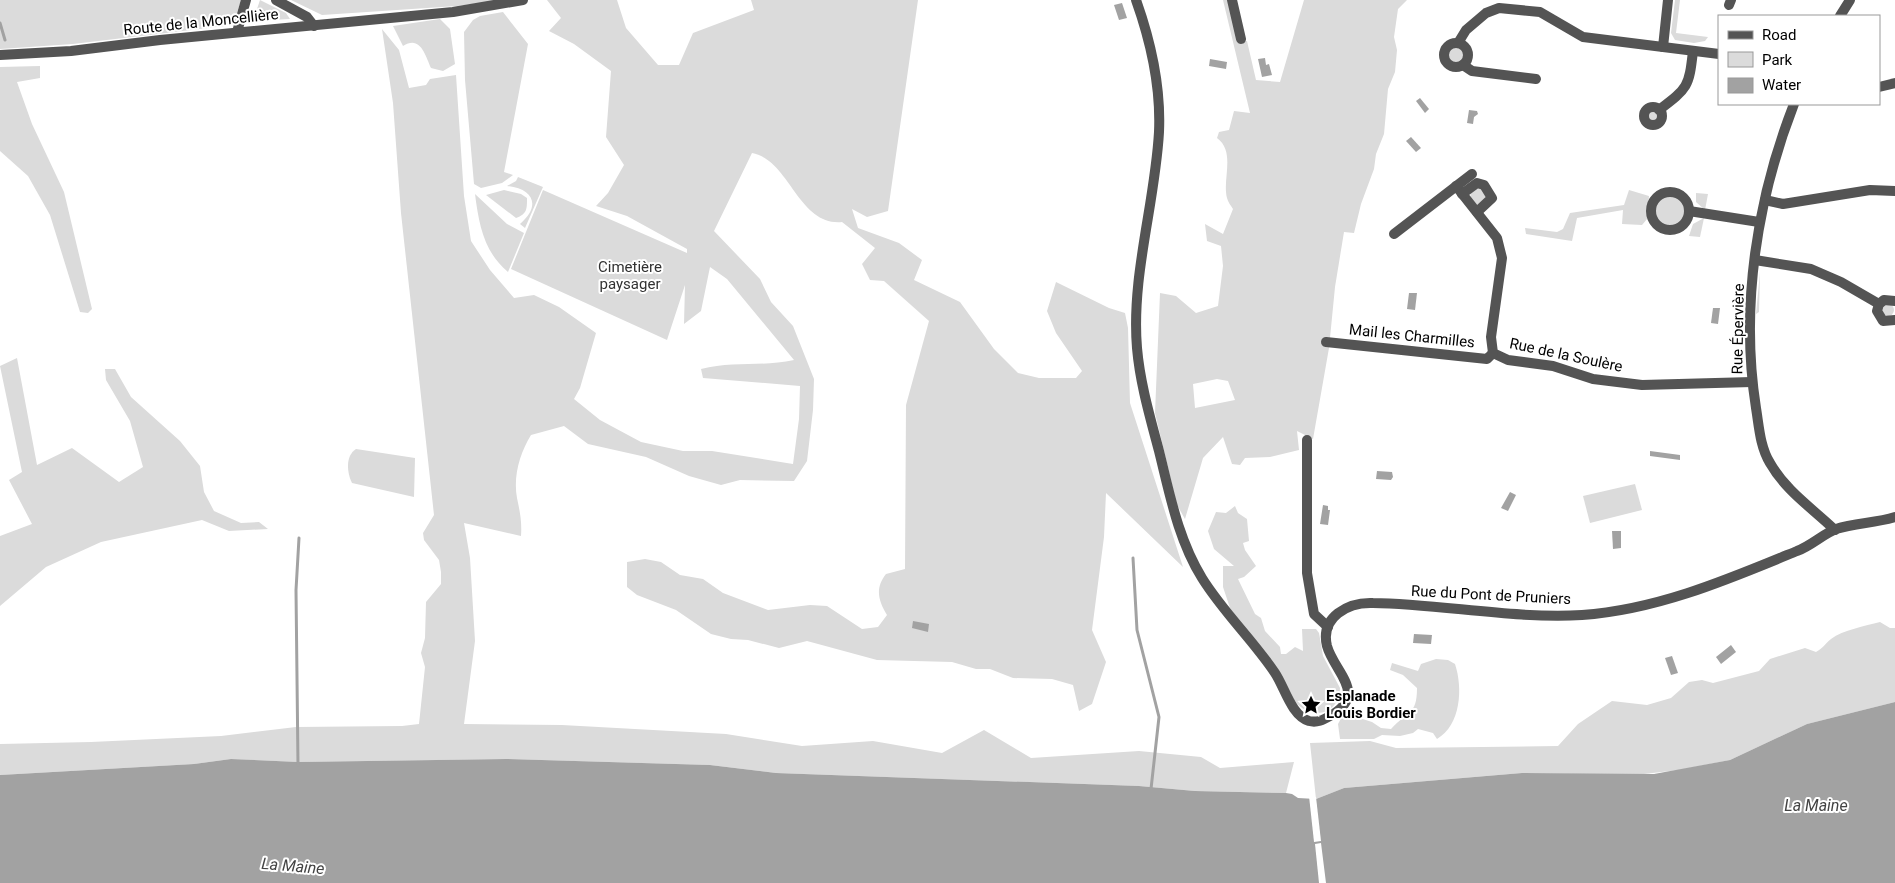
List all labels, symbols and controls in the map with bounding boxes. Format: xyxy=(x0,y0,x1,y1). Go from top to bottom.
street label: Route de la Moncellière xyxy=(123,5,279,39)
legend xyxy=(1718,15,1880,105)
text: Road xyxy=(1762,26,1796,44)
text: Park xyxy=(1762,51,1793,69)
text: Water xyxy=(1762,76,1801,94)
park label: Cimetière paysager xyxy=(598,258,662,293)
street label: Rue Épervière xyxy=(1728,283,1748,375)
street label: Mail les Charmilles xyxy=(1348,320,1476,352)
street label: Rue de la Soulère xyxy=(1508,334,1624,376)
street label: Rue du Pont de Pruniers xyxy=(1411,582,1571,608)
place label: Esplanade Louis Bordier xyxy=(1326,687,1416,722)
place icon: Esplanade Louis Bordier xyxy=(1300,694,1322,716)
water label: La Maine xyxy=(1784,796,1848,815)
water label: La Maine xyxy=(261,854,325,878)

